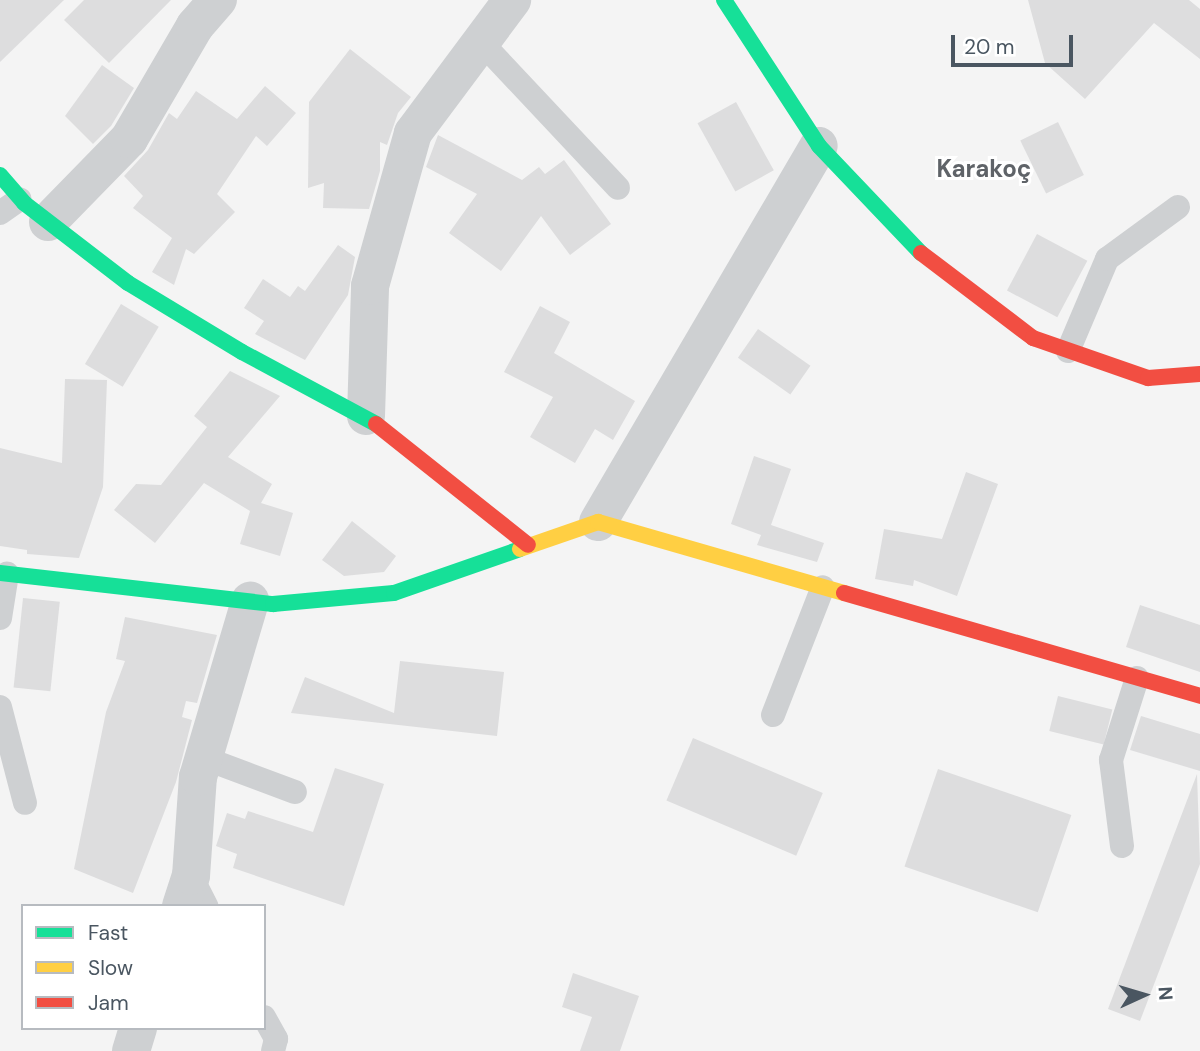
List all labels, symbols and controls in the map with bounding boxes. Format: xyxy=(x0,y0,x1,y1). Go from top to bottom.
scale bar xyxy=(955,21,1078,65)
text: 20 m xyxy=(964,33,1015,61)
district label: Karakoç xyxy=(937,155,1031,183)
legend xyxy=(21,904,266,1030)
text: Fast xyxy=(88,919,128,947)
text: Slow xyxy=(88,954,133,982)
north arrow xyxy=(1109,960,1179,1030)
text: N xyxy=(1152,986,1178,1001)
text: Jam xyxy=(88,989,129,1017)

